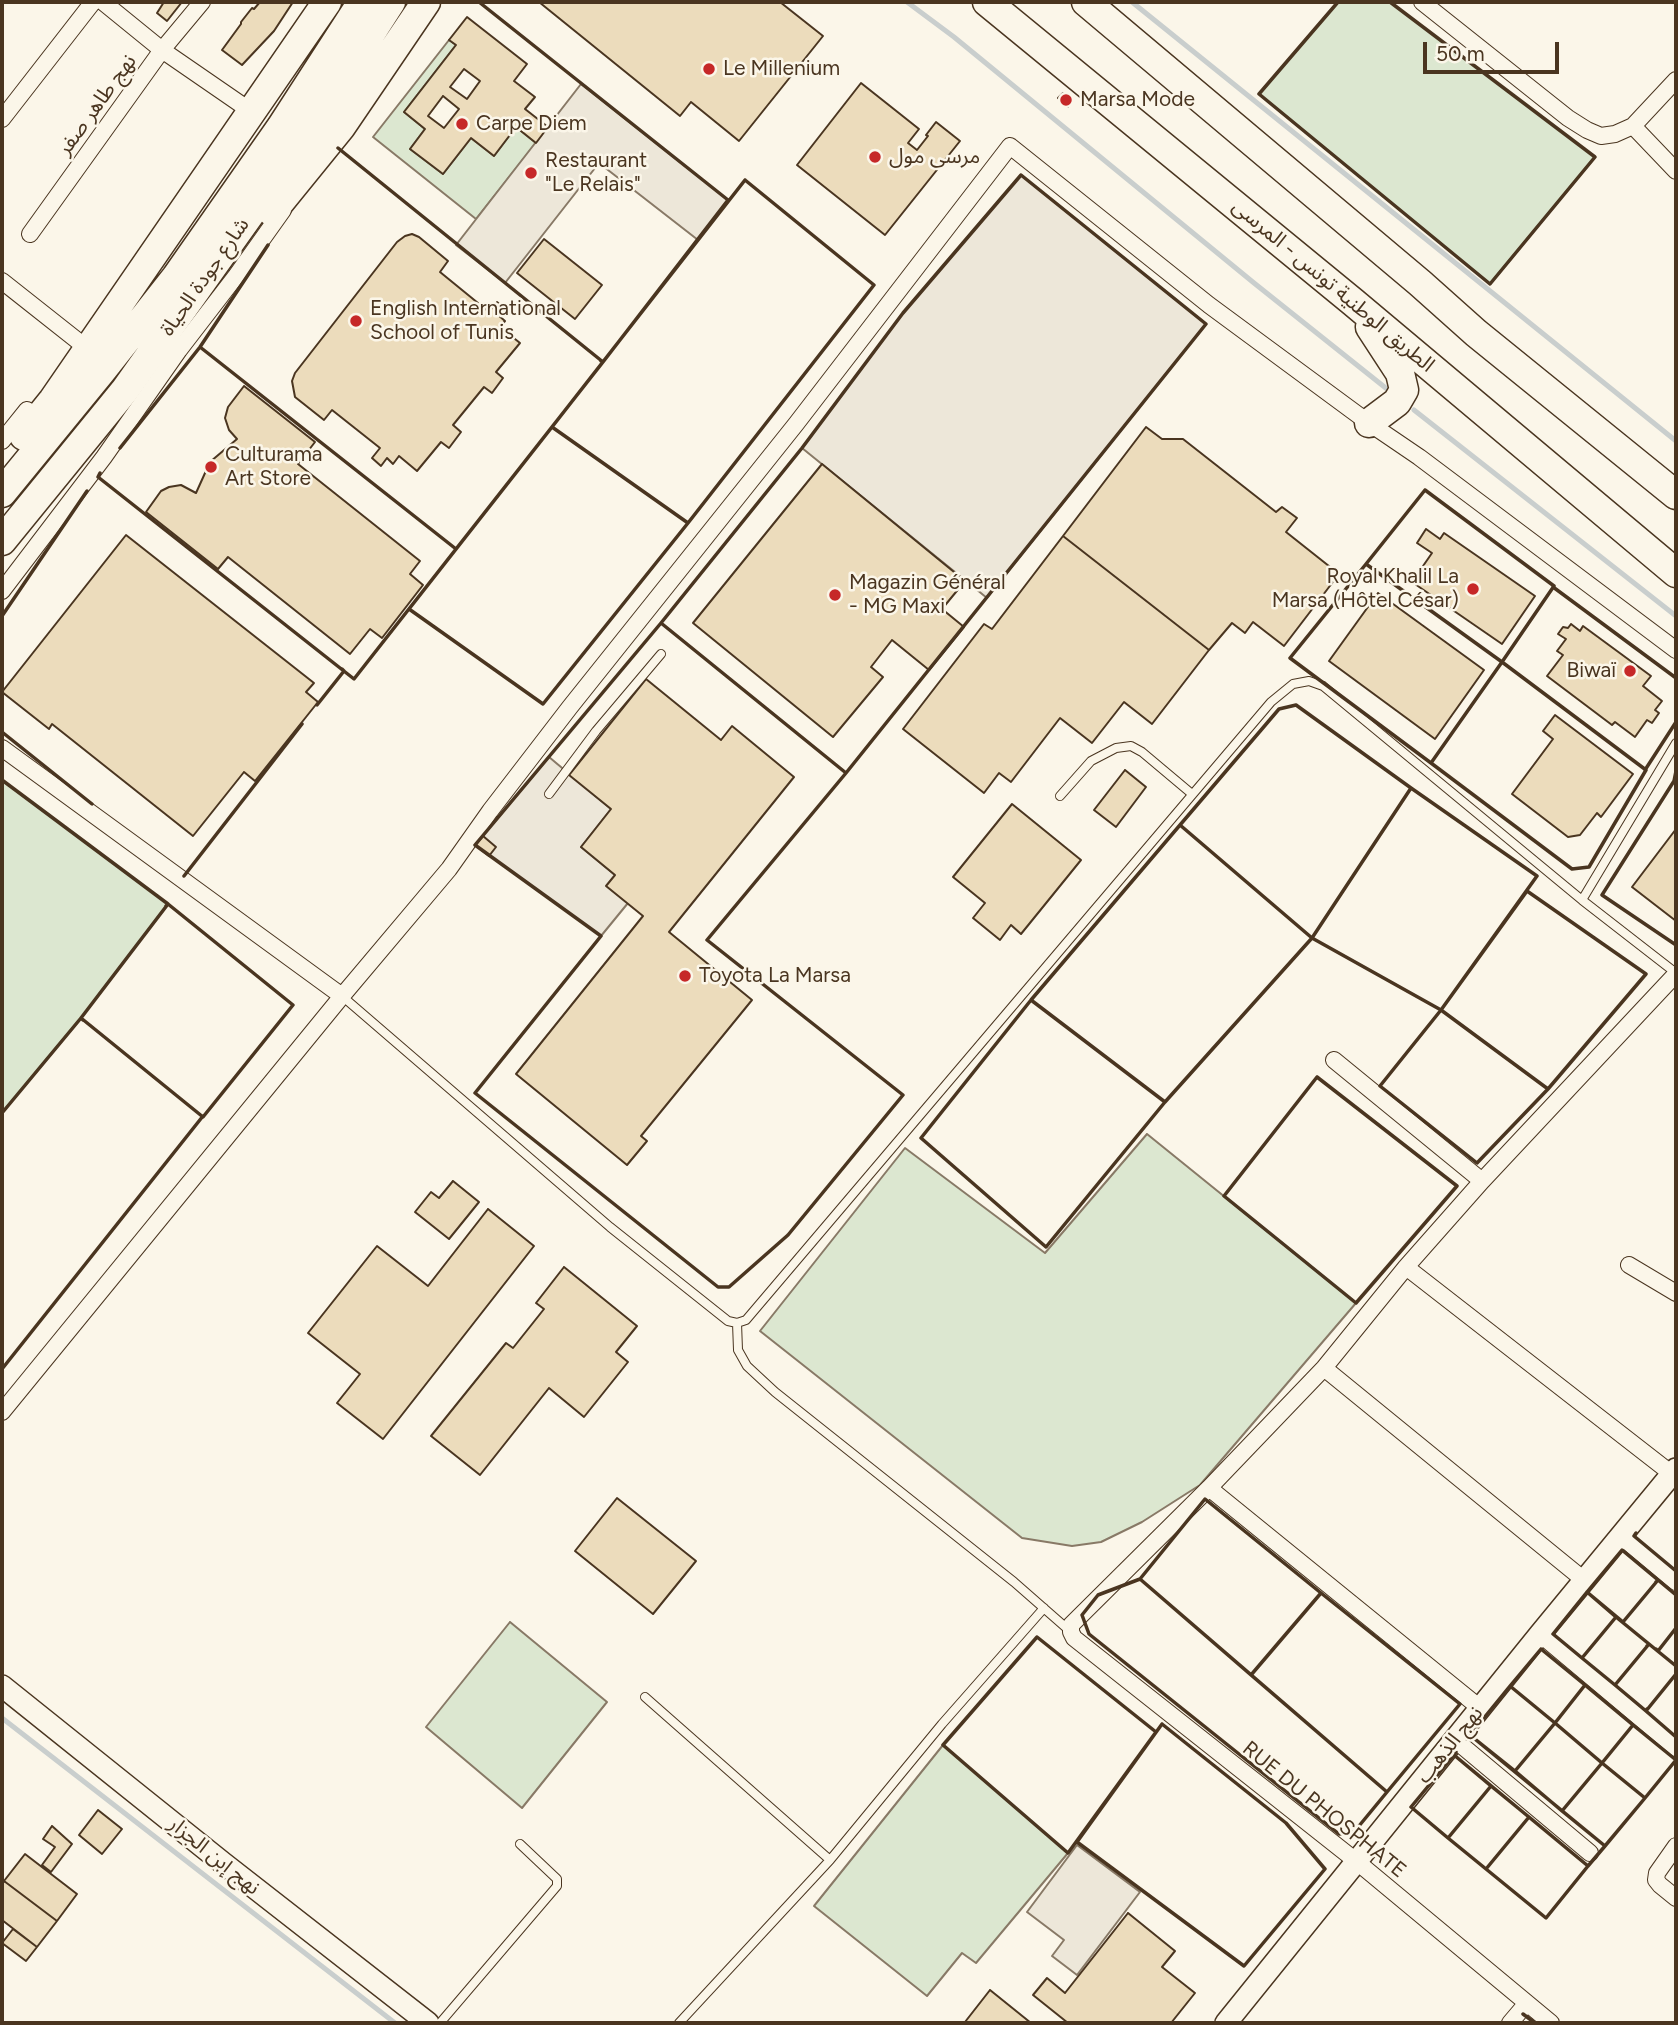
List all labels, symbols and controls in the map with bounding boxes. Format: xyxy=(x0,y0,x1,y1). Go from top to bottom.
scale bar xyxy=(1426,28,1562,72)
text: 50 m xyxy=(1436,41,1485,66)
street label: نهج طاهر صفر xyxy=(52,50,142,160)
place label: Le Millenium xyxy=(723,56,840,82)
marker: Le Millenium xyxy=(701,61,717,77)
place label: Marsa Mode xyxy=(1080,87,1195,113)
marker: Marsa Mode xyxy=(1058,92,1074,108)
place label: Carpe Diem xyxy=(476,111,587,137)
marker: Carpe Diem xyxy=(454,116,470,132)
place label: مرسى مول xyxy=(889,144,980,170)
place label: Restaurant "Le Relais" xyxy=(545,148,647,198)
marker: مرسى مول xyxy=(867,149,883,165)
marker: Restaurant "Le Relais" xyxy=(523,165,539,181)
street label: الطريق الوطنية تونس - المرسى xyxy=(1227,194,1439,378)
street label: شارع جودة الحياة xyxy=(155,213,255,341)
place label: English International School of Tunis xyxy=(370,296,561,346)
marker: English International School of Tunis xyxy=(348,313,364,329)
place label: Culturama Art Store xyxy=(225,442,323,492)
marker: Culturama Art Store xyxy=(203,459,219,475)
place label: Royal Khalil La Marsa (Hôtel César) xyxy=(1272,564,1459,614)
place label: Magazin Général - MG Maxi xyxy=(849,570,1006,620)
marker: Royal Khalil La Marsa (Hôtel César) xyxy=(1465,581,1481,597)
marker: Magazin Général - MG Maxi xyxy=(827,587,843,603)
place label: Biwaï xyxy=(1566,658,1616,684)
marker: Biwaï xyxy=(1622,663,1638,679)
place label: Toyota La Marsa xyxy=(699,963,851,989)
marker: Toyota La Marsa xyxy=(677,968,693,984)
street label: نهج الذهب xyxy=(1411,1701,1489,1789)
street label: RUE DU PHOSPHATE xyxy=(1237,1736,1411,1884)
street label: نهج إبن الجزار xyxy=(163,1811,265,1901)

